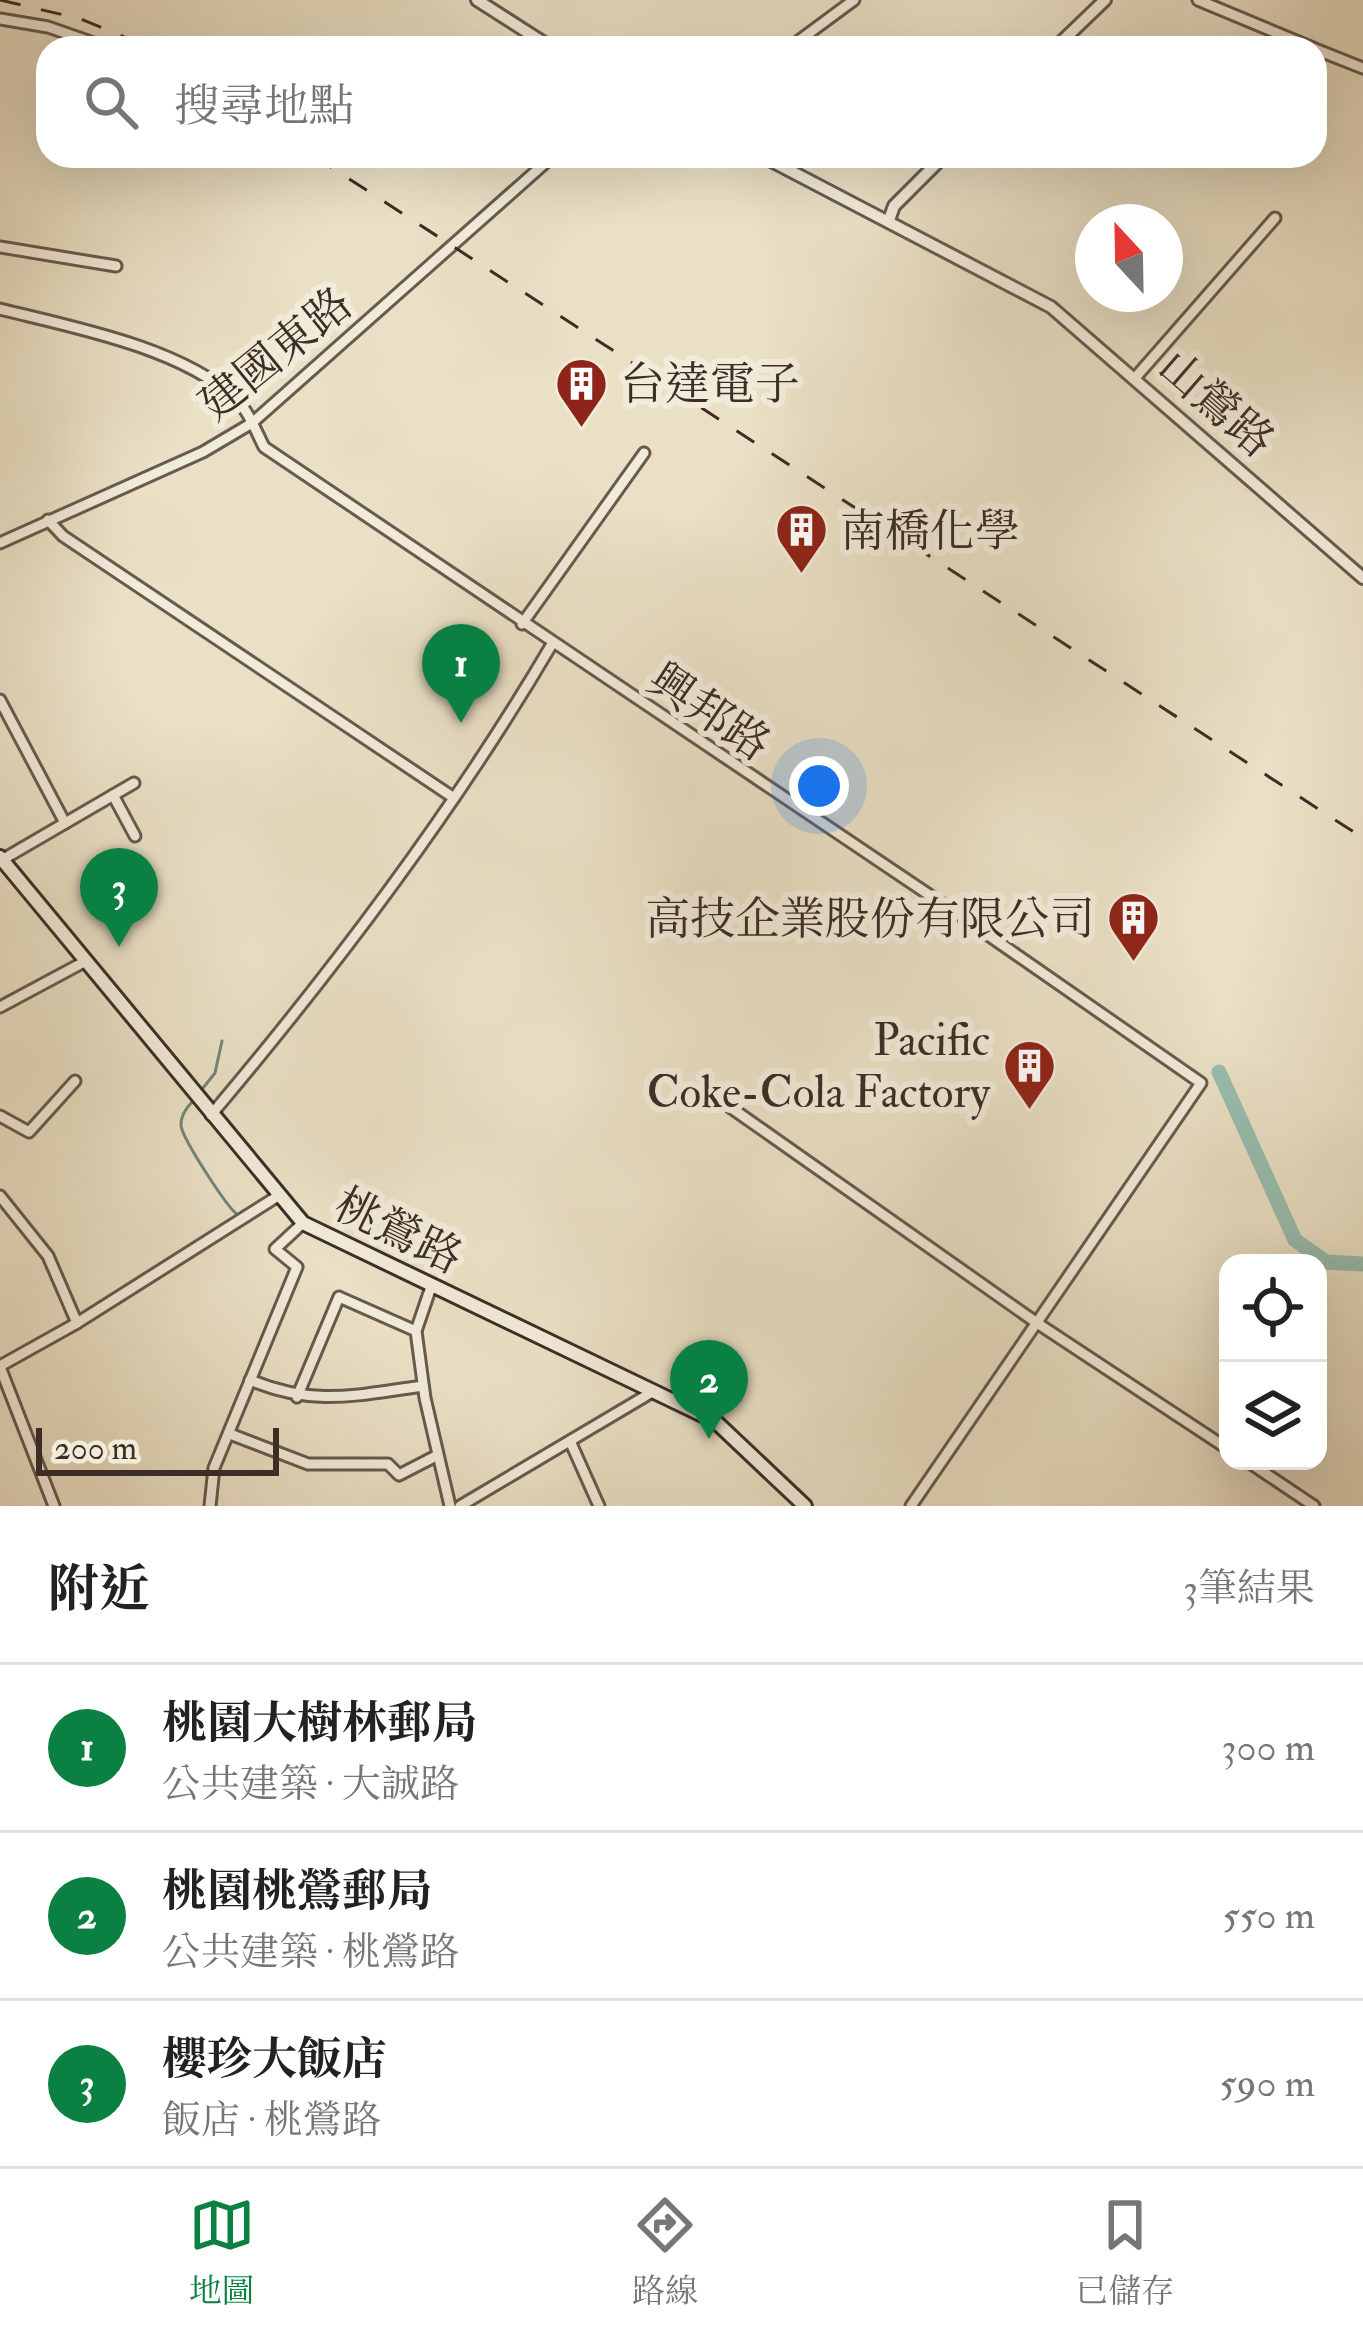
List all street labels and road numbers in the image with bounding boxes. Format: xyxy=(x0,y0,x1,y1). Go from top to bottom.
street label: 建國東路 xyxy=(189,276,364,433)
street label: 山鶯路 xyxy=(1146,339,1285,470)
street label: 興邦路 xyxy=(637,652,781,774)
street label: 桃鶯路 xyxy=(325,1177,471,1287)

